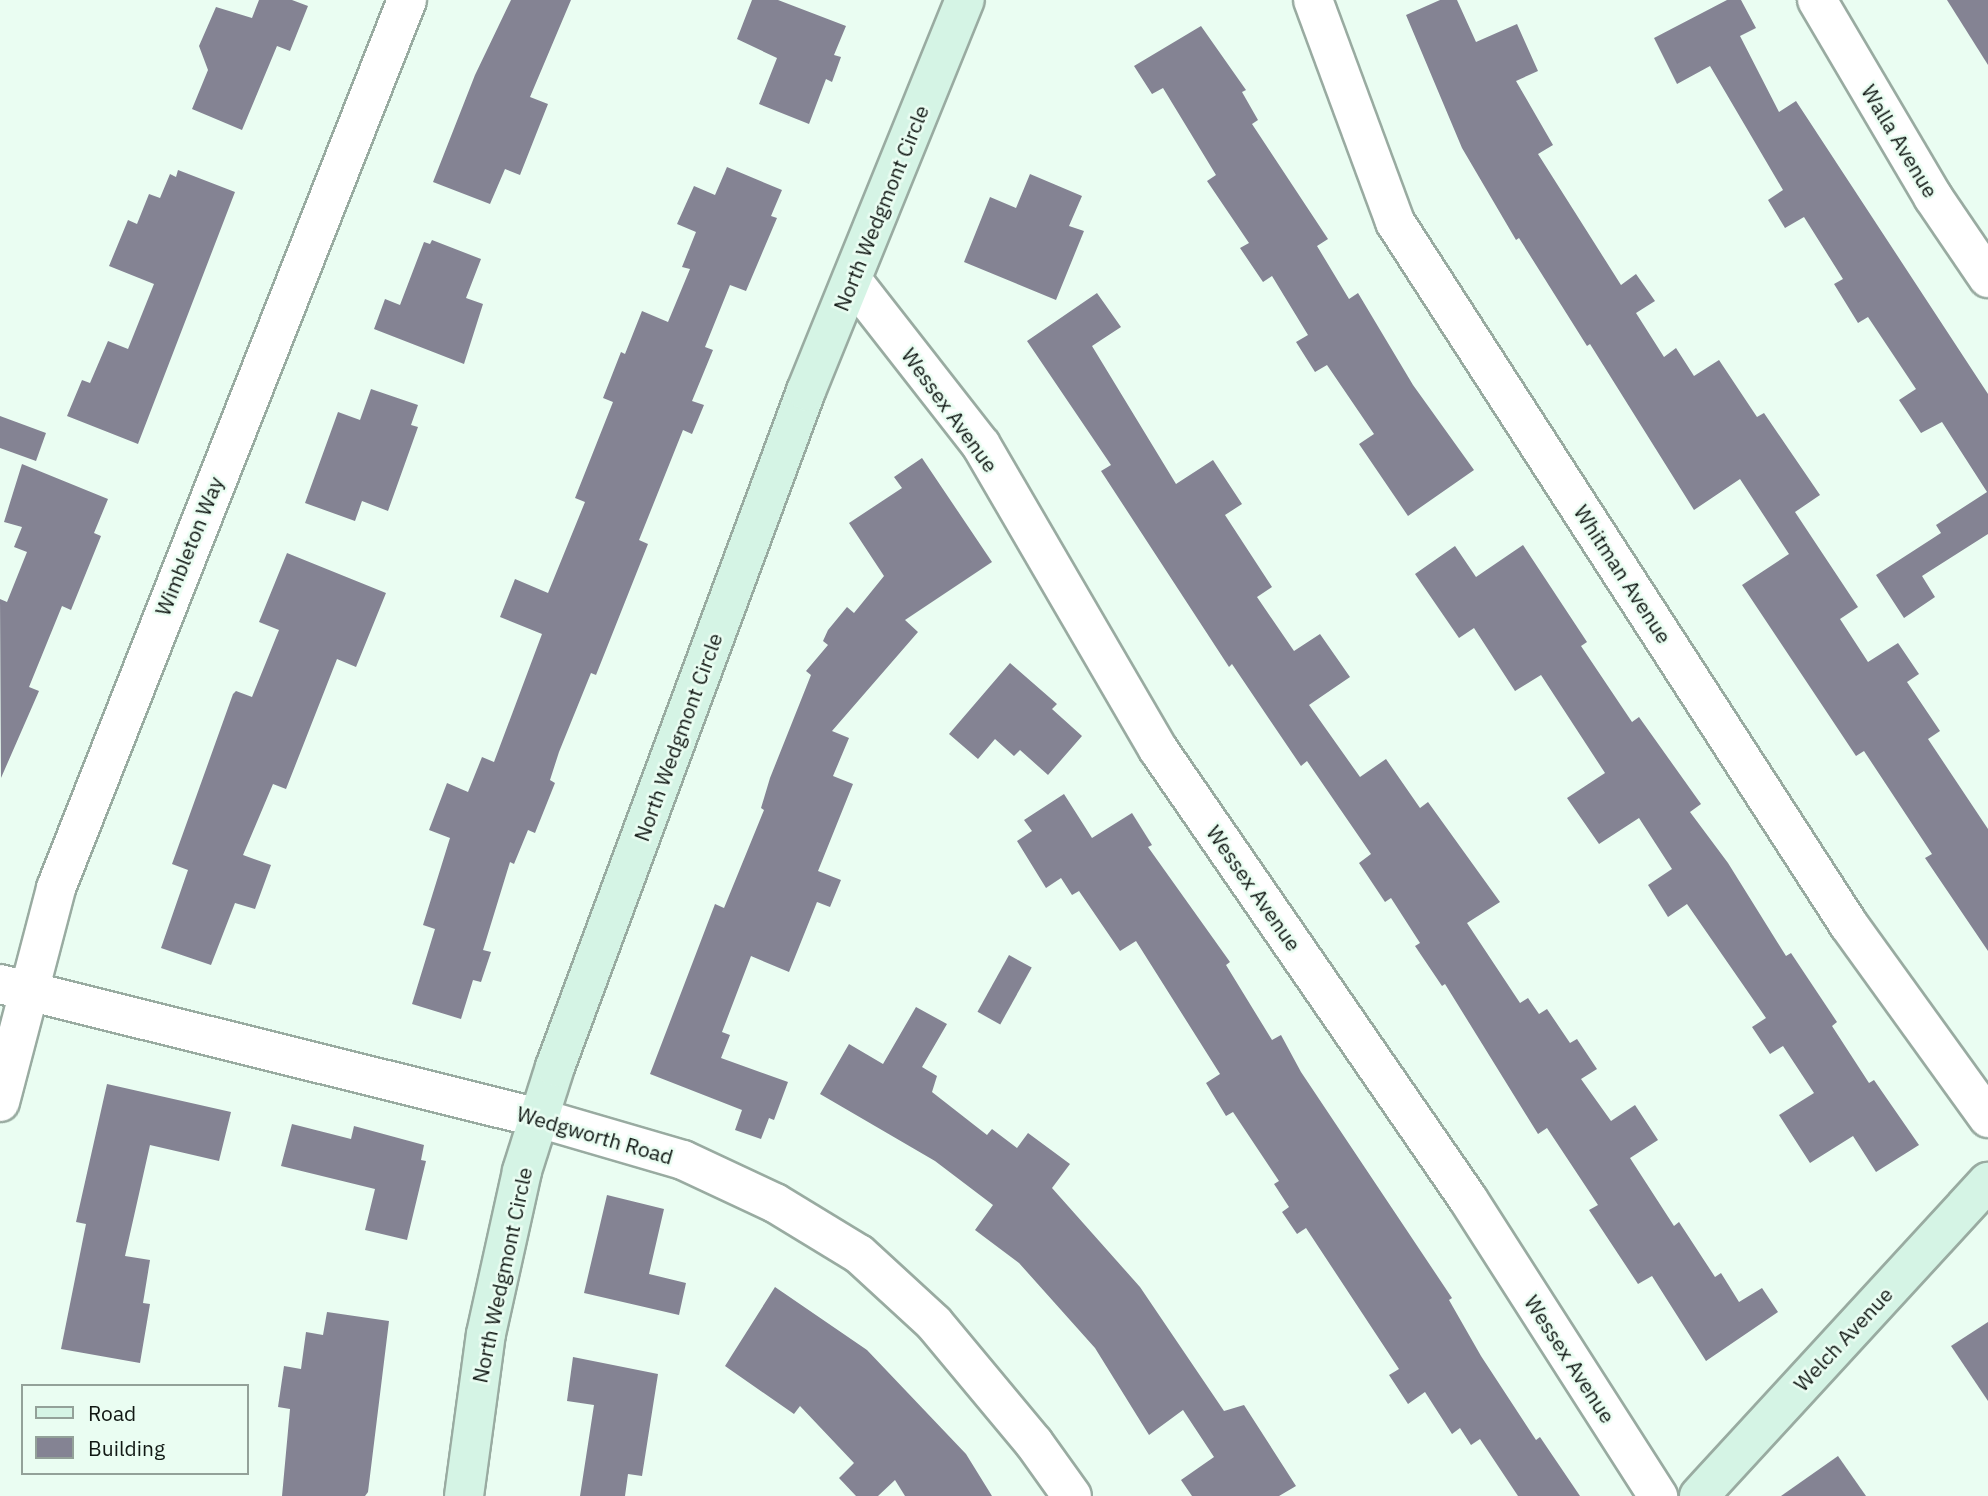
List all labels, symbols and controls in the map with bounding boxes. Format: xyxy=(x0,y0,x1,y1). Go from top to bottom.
street label: Walla Avenue xyxy=(1856,80,1944,202)
street label: North Wedgmont Circle xyxy=(828,101,934,315)
street label: Wessex Avenue xyxy=(897,343,1003,477)
street label: Wimbleton Way xyxy=(150,473,228,619)
street label: Whitman Avenue xyxy=(1569,500,1677,648)
street label: North Wedgmont Circle xyxy=(629,629,727,845)
street label: Wessex Avenue xyxy=(1201,820,1307,956)
street label: Wedgworth Road xyxy=(514,1101,676,1169)
street label: North Wedgmont Circle xyxy=(467,1165,537,1385)
street label: Welch Avenue xyxy=(1788,1282,1898,1396)
street label: Wessex Avenue xyxy=(1519,1290,1621,1428)
legend xyxy=(21,1384,248,1475)
text: Road xyxy=(88,1399,136,1427)
text: Building xyxy=(88,1434,165,1462)

